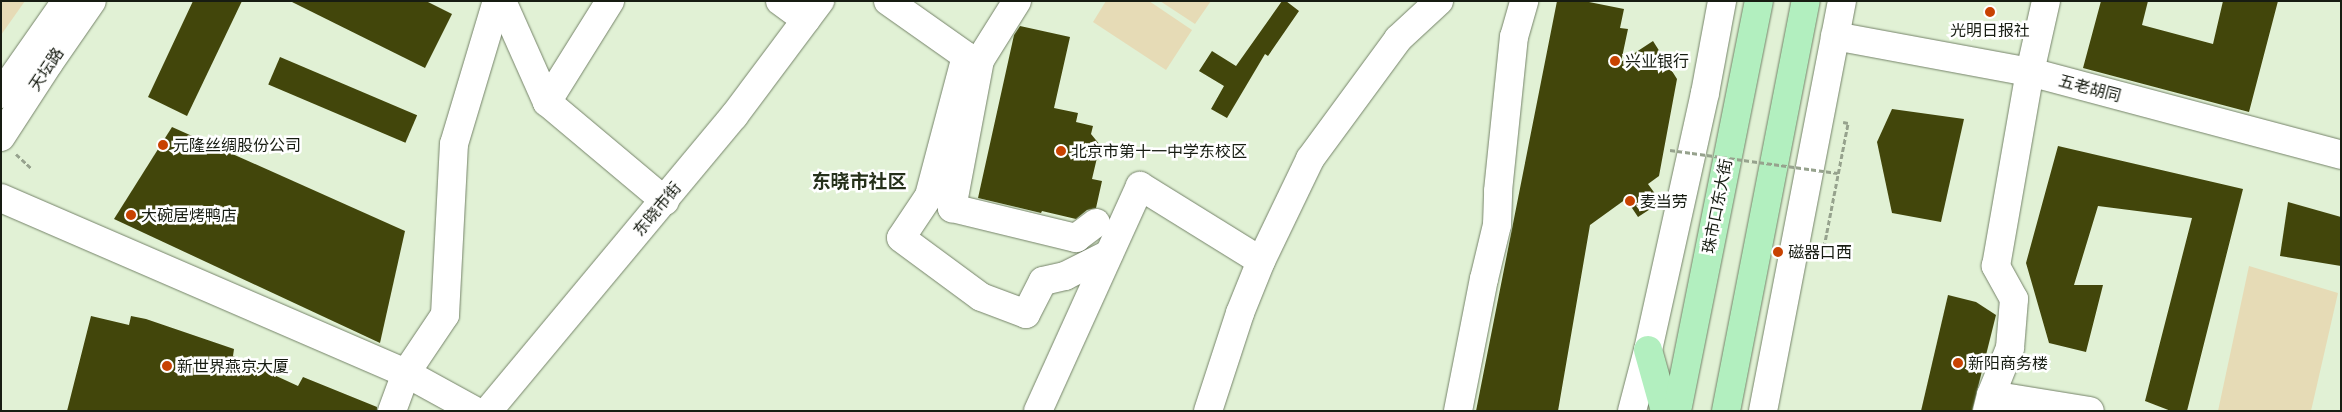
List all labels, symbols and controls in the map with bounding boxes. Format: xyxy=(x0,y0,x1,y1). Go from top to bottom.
marker: 光明日报社 xyxy=(1984,6,1996,18)
place label: 光明日报社 xyxy=(1950,20,2030,40)
street label: 天坛路 xyxy=(25,44,67,94)
place label: 兴业银行 xyxy=(1625,51,1689,71)
marker: 兴业银行 xyxy=(1609,55,1621,67)
street label: 五老胡同 xyxy=(2057,70,2123,106)
place label: 元隆丝绸股份公司 xyxy=(173,135,301,155)
marker: 元隆丝绸股份公司 xyxy=(157,139,169,151)
place label: 北京市第十一中学东校区 xyxy=(1071,141,1247,161)
marker: 北京市第十一中学东校区 xyxy=(1055,145,1067,157)
street label: 珠市口东大街 xyxy=(1698,157,1736,255)
district label: 东晓市社区 xyxy=(812,171,906,193)
street label: 东晓市街 xyxy=(629,178,685,240)
place label: 麦当劳 xyxy=(1640,191,1688,211)
marker: 麦当劳 xyxy=(1624,195,1636,207)
place label: 大碗居烤鸭店 xyxy=(141,205,237,225)
marker: 大碗居烤鸭店 xyxy=(125,209,137,221)
place label: 磁器口西 xyxy=(1788,242,1852,262)
marker: 磁器口西 xyxy=(1772,246,1784,258)
place label: 新阳商务楼 xyxy=(1968,353,2048,373)
place label: 新世界燕京大厦 xyxy=(177,356,289,376)
marker: 新阳商务楼 xyxy=(1952,357,1964,369)
marker: 新世界燕京大厦 xyxy=(161,360,173,372)

